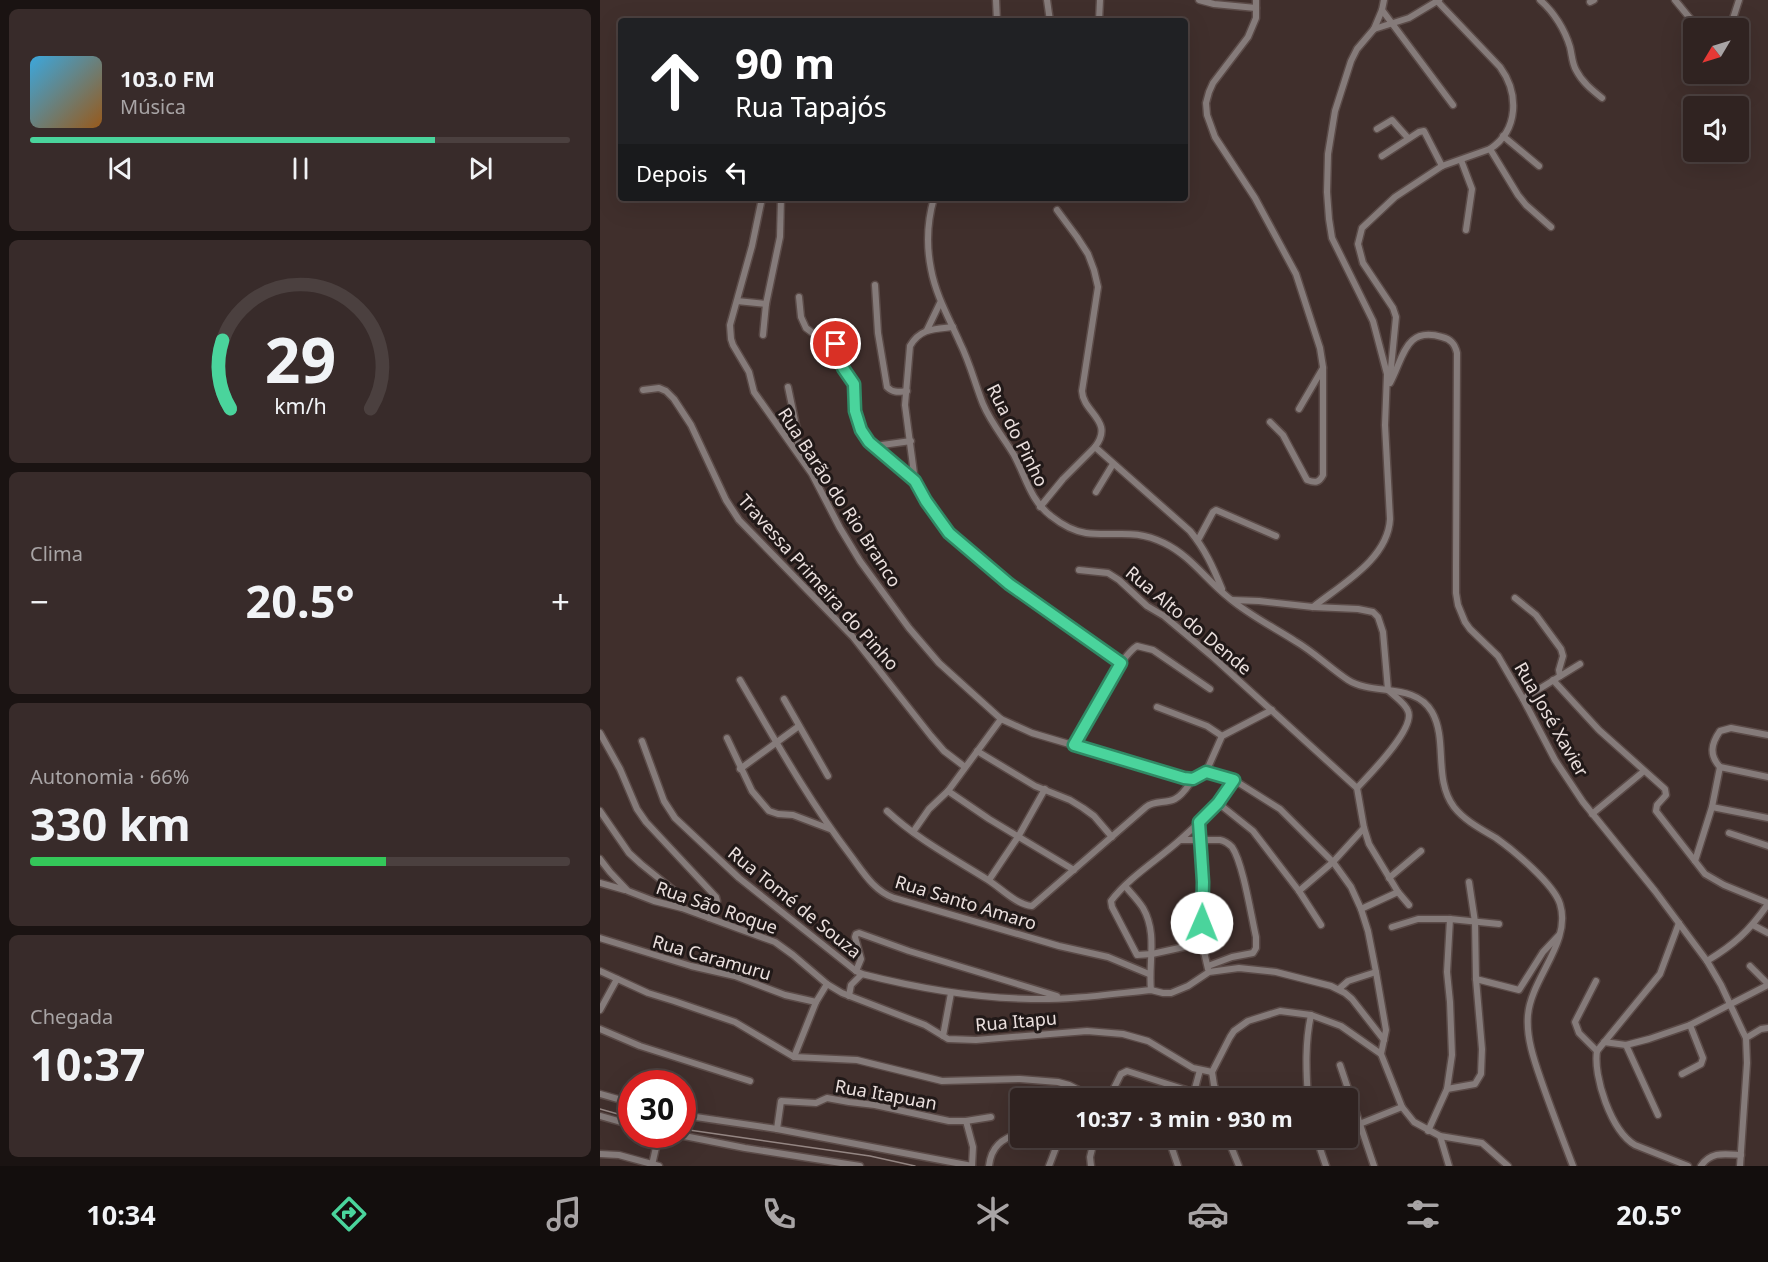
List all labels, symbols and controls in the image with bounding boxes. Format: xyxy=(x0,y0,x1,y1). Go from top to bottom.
north arrow xyxy=(1683,18,1749,84)
map controls xyxy=(1683,18,1749,162)
text: 90 m xyxy=(735,34,835,91)
icon: ahead xyxy=(636,42,714,120)
text: 103.0 FM xyxy=(120,63,215,93)
text: Rua Tapajós xyxy=(735,88,887,125)
text: Música xyxy=(120,93,186,120)
button: sound xyxy=(1683,96,1749,162)
icon: previous xyxy=(104,152,137,185)
icon: pause xyxy=(284,152,317,185)
icon: next xyxy=(464,152,497,185)
icon: left xyxy=(720,156,753,189)
text: Depois xyxy=(636,158,708,188)
text: 29 xyxy=(264,316,336,401)
pin xyxy=(810,318,861,369)
icon: arrive xyxy=(819,327,852,360)
street label: Rua do Pinho xyxy=(982,379,1054,491)
text: km/h xyxy=(274,391,326,420)
street label: Rua Barão do Rio Branco xyxy=(773,403,907,591)
street label: Travessa Primeira do Pinho xyxy=(733,489,905,675)
text: Clima xyxy=(30,540,83,567)
street label: Rua Alto do Dende xyxy=(1121,560,1257,680)
text: 20.5° xyxy=(246,570,354,631)
text: − xyxy=(30,579,49,624)
text: + xyxy=(551,579,570,624)
street label: Rua José Xavier xyxy=(1510,657,1595,781)
text: Autonomia · 66% xyxy=(30,763,189,790)
text: 330 km xyxy=(30,793,191,854)
street label: Rua Tomé de Souza xyxy=(723,841,867,963)
street label: Rua Santo Amaro xyxy=(892,869,1040,935)
street label: Rua São Roque xyxy=(653,875,781,939)
position arrow xyxy=(1170,891,1234,955)
street label: Rua Caramuru xyxy=(650,929,774,985)
text: Chegada xyxy=(30,1003,113,1030)
street label: Rua Itapu xyxy=(974,1005,1058,1037)
text: 10:37 xyxy=(30,1033,146,1094)
speed limit sign: 30 xyxy=(618,1070,696,1148)
street label: Rua Itapuan xyxy=(833,1073,939,1115)
text: 10:37 · 3 min · 930 m xyxy=(1075,1103,1293,1133)
icon: directions xyxy=(328,1193,370,1235)
icon: music xyxy=(543,1193,585,1235)
icon: phone xyxy=(758,1193,800,1235)
icon: climate xyxy=(972,1193,1014,1235)
icon: car xyxy=(1187,1193,1229,1235)
icon: filters xyxy=(1402,1193,1444,1235)
text: 10:34 xyxy=(86,1196,156,1233)
text: 20.5° xyxy=(1616,1196,1682,1233)

